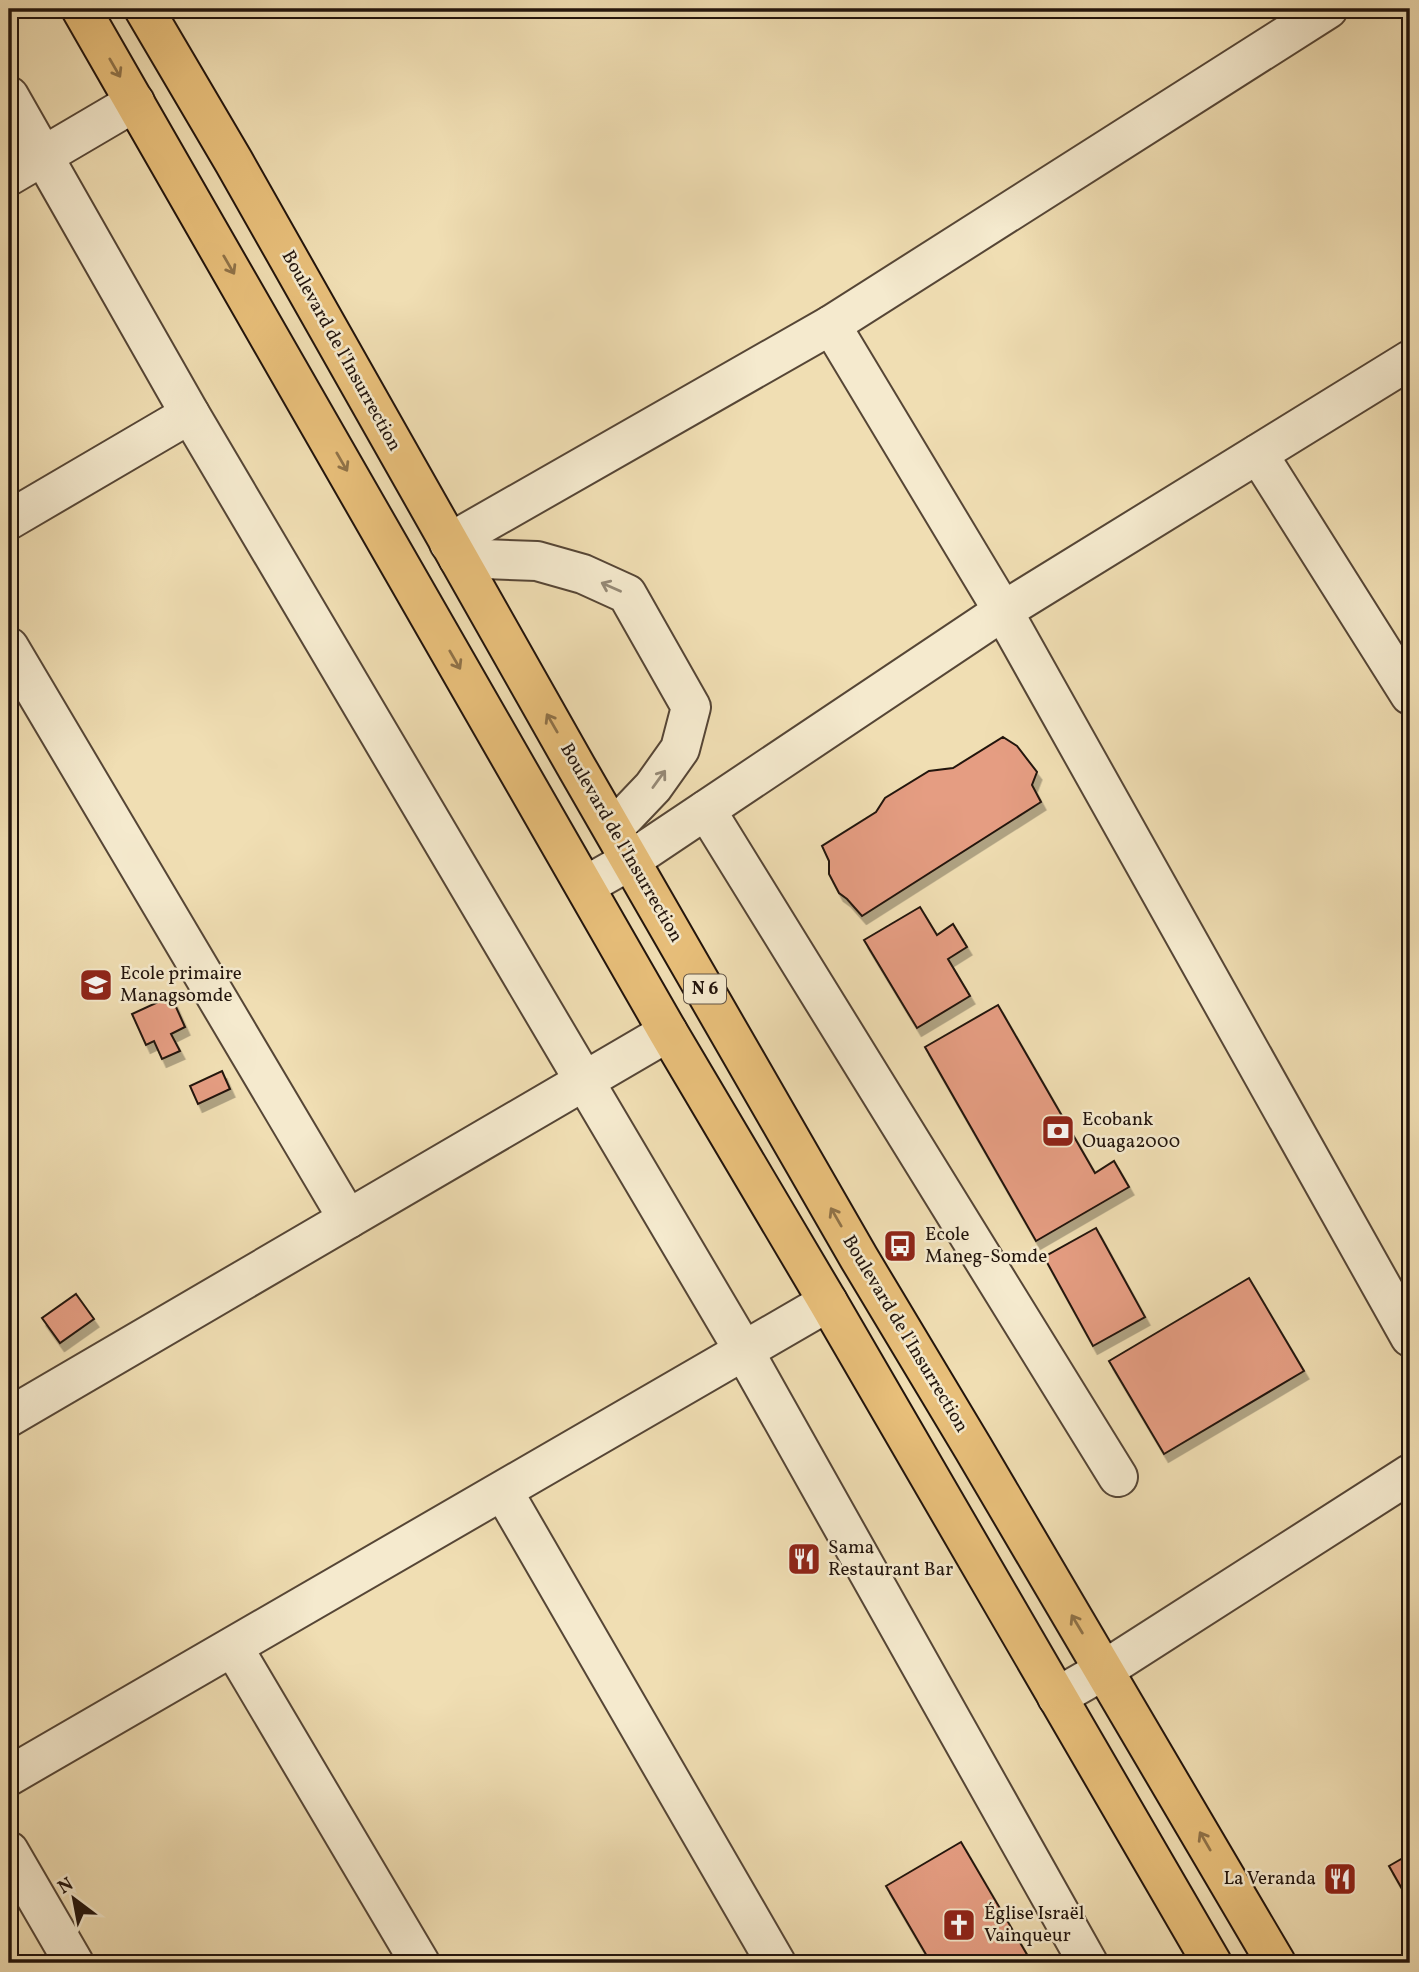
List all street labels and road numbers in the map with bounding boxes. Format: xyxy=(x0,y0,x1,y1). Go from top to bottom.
street label: Boulevard de l'Insurrection xyxy=(275,246,407,456)
street label: Boulevard de l'Insurrection xyxy=(553,739,689,947)
road number: N 6 xyxy=(684,974,726,1004)
street label: Boulevard de l'Insurrection xyxy=(836,1230,974,1438)

